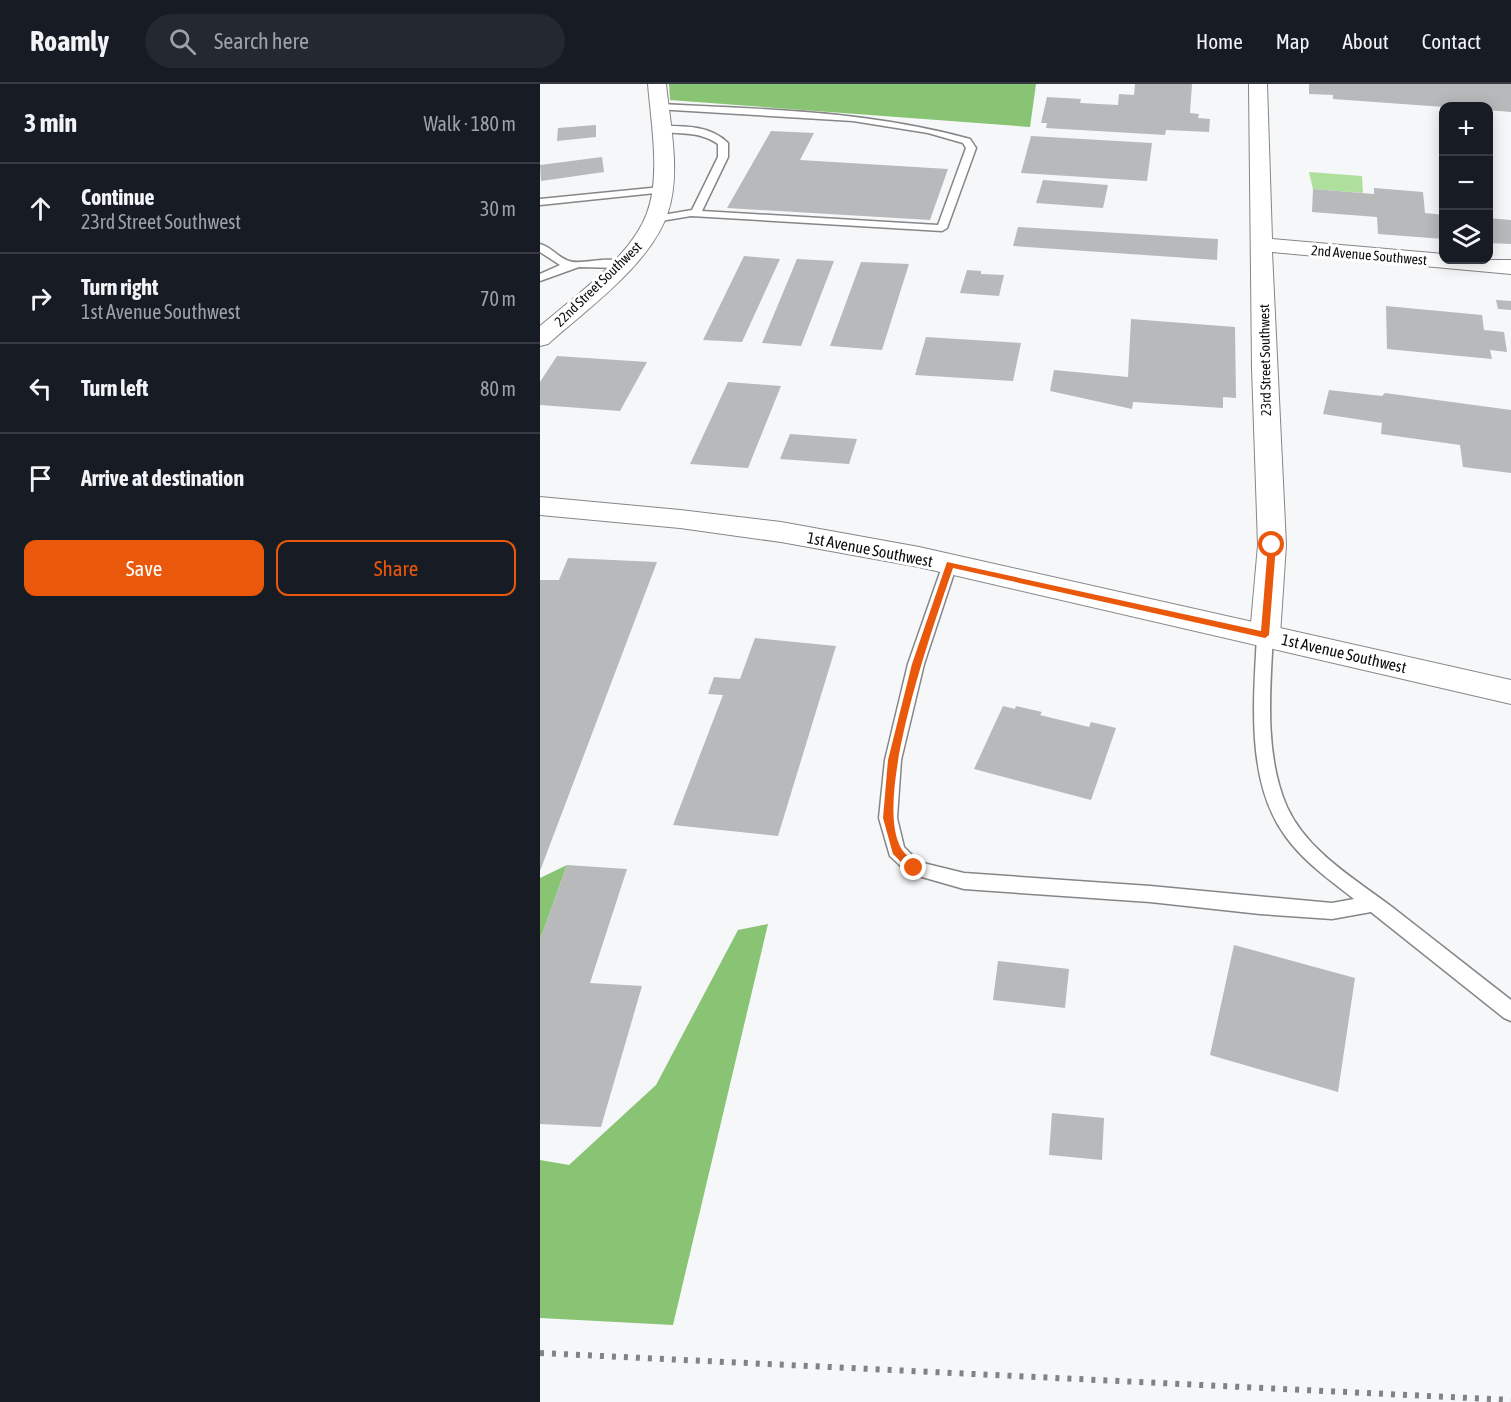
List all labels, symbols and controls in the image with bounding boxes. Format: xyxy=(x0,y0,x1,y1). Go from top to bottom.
search box xyxy=(145,14,565,68)
text: Roamly xyxy=(30,25,109,57)
icon: search xyxy=(166,25,199,58)
text: Search here xyxy=(214,28,309,54)
text: Home xyxy=(1196,29,1243,53)
text: Map xyxy=(1276,29,1310,53)
text: About xyxy=(1343,29,1389,53)
text: Contact xyxy=(1422,29,1481,53)
map controls xyxy=(1439,102,1493,264)
button: + xyxy=(1439,102,1493,156)
text: 3 min xyxy=(24,108,77,138)
text: Walk · 180 m xyxy=(424,112,516,135)
button: − xyxy=(1439,156,1493,210)
text: Continue xyxy=(81,184,155,210)
icon: ahead xyxy=(24,192,57,225)
text: 30 m xyxy=(480,197,516,220)
text: 23rd Street Southwest xyxy=(81,210,241,233)
button: layers xyxy=(1439,210,1493,264)
street label: 22nd Street Southwest xyxy=(551,238,645,330)
street label: 2nd Avenue Southwest xyxy=(1310,242,1428,268)
text: Turn right xyxy=(81,274,158,300)
icon: right xyxy=(24,282,57,315)
text: 70 m xyxy=(480,287,516,310)
text: 1st Avenue Southwest xyxy=(81,300,241,323)
street label: 23rd Street Southwest xyxy=(1256,304,1274,416)
icon: left xyxy=(24,372,57,405)
text: Turn left xyxy=(81,375,148,401)
text: 80 m xyxy=(480,377,516,400)
icon: arrive xyxy=(24,462,57,495)
text: Arrive at destination xyxy=(81,465,244,491)
street label: 1st Avenue Southwest xyxy=(806,528,935,570)
route start xyxy=(1258,531,1284,557)
button: Save xyxy=(24,540,264,596)
button: Share xyxy=(276,540,516,596)
street label: 1st Avenue Southwest xyxy=(1280,630,1409,676)
route end xyxy=(900,854,926,880)

